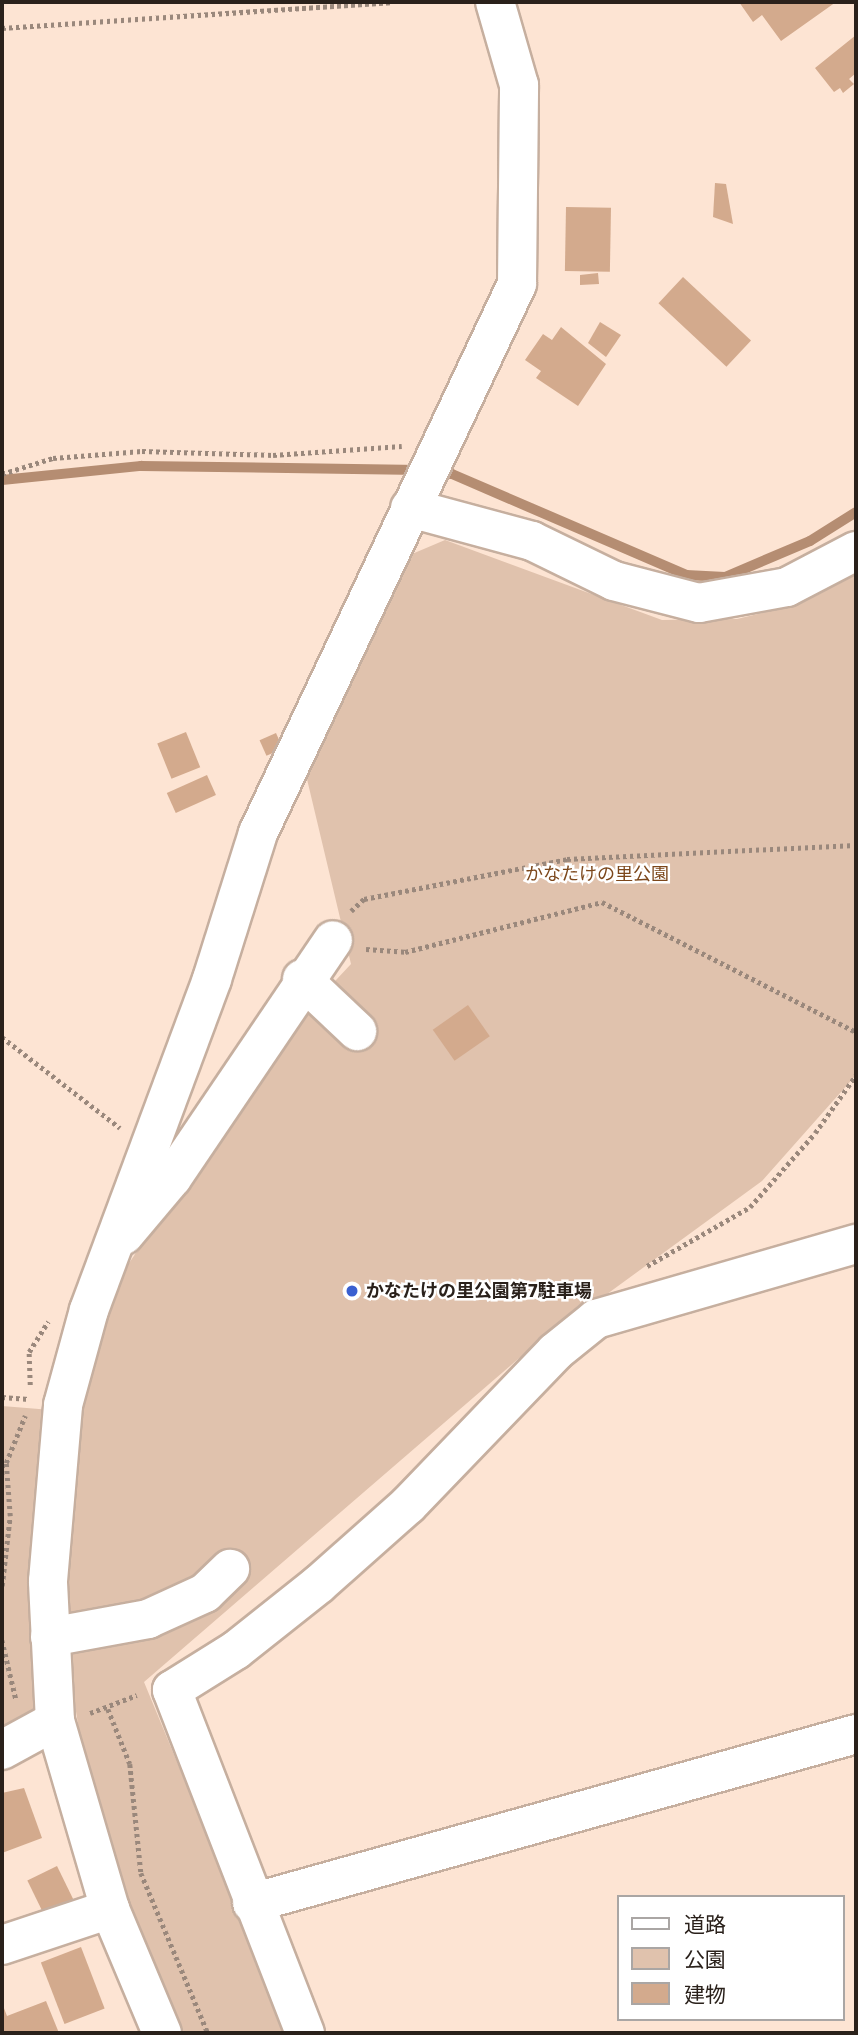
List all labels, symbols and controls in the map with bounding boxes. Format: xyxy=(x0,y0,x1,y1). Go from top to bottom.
park label: かなたけの里公園 xyxy=(525,863,669,885)
place label: かなたけの里公園第7駐車場 xyxy=(366,1280,592,1302)
marker: かなたけの里公園第7駐車場 xyxy=(344,1283,360,1299)
legend xyxy=(616,1895,844,2021)
text: 道路 xyxy=(684,1910,726,1939)
text: 公園 xyxy=(684,1945,726,1974)
text: 建物 xyxy=(684,1980,726,2009)

